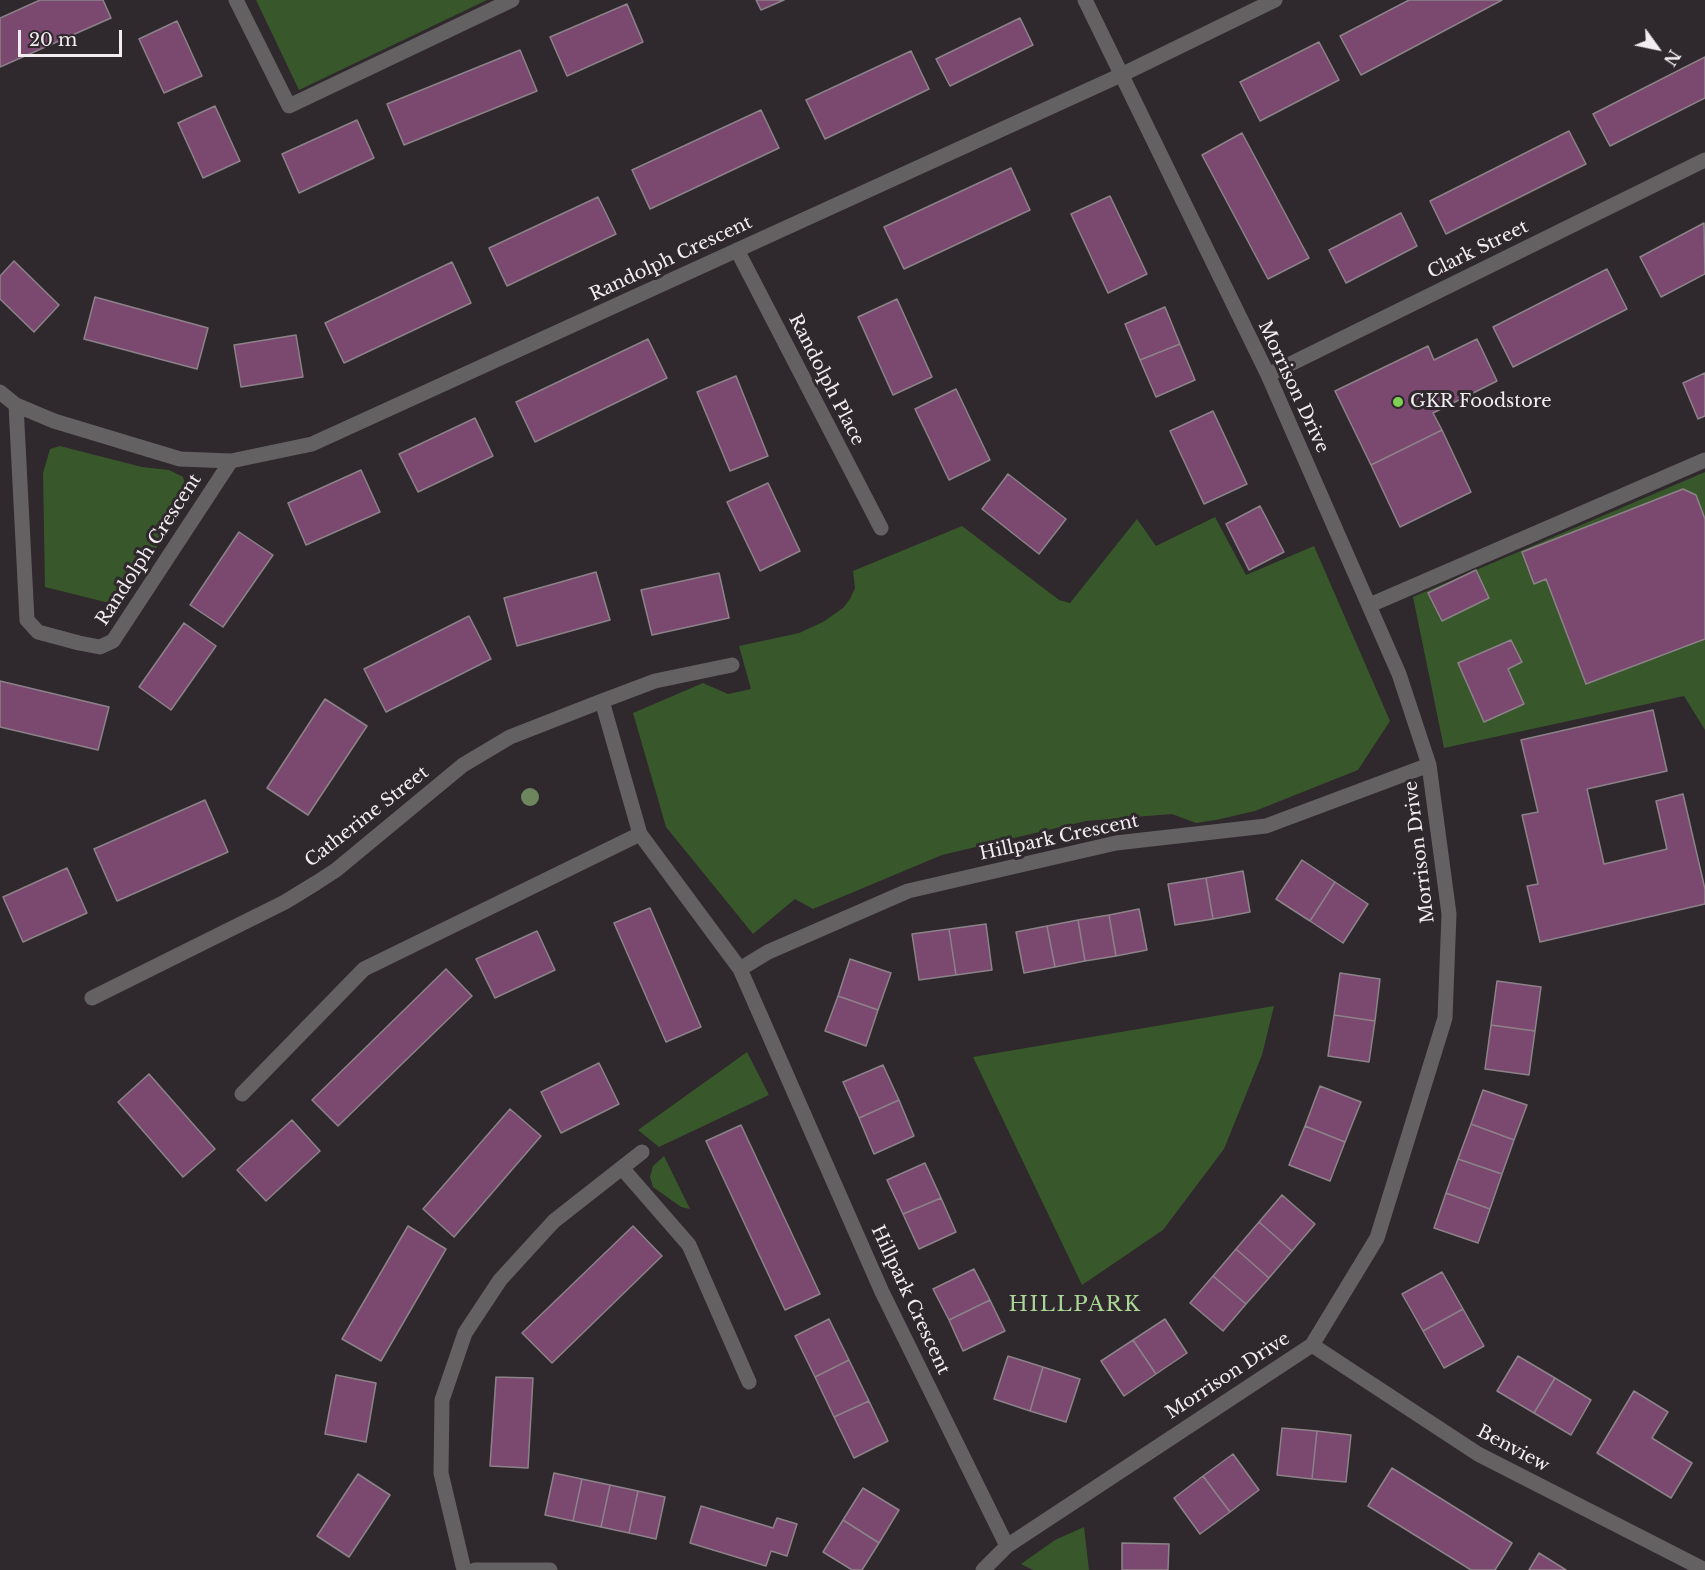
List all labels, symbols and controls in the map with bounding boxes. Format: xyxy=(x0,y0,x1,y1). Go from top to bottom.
scale bar xyxy=(21,18,124,56)
north arrow xyxy=(1627,18,1687,78)
text: 20 m xyxy=(29,29,77,51)
text: N xyxy=(1660,46,1685,70)
street label: Randolph Crescent xyxy=(586,212,756,306)
street label: Clark Street xyxy=(1424,216,1532,284)
street label: Randolph Place xyxy=(784,311,868,449)
street label: Morrison Drive xyxy=(1253,318,1333,456)
place label: GKR Foodstore xyxy=(1410,391,1551,413)
marker: GKR Foodstore xyxy=(1391,395,1405,409)
street label: Randolph Crescent xyxy=(92,470,206,630)
street label: Catherine Street xyxy=(301,762,433,872)
street label: Morrison Drive xyxy=(1401,780,1439,924)
street label: Hillpark Crescent xyxy=(978,811,1140,865)
street label: Hillpark Crescent xyxy=(866,1222,954,1378)
district label: HILLPARK xyxy=(1008,1292,1142,1318)
street label: Morrison Drive xyxy=(1162,1328,1294,1424)
street label: Benview xyxy=(1473,1421,1553,1477)

